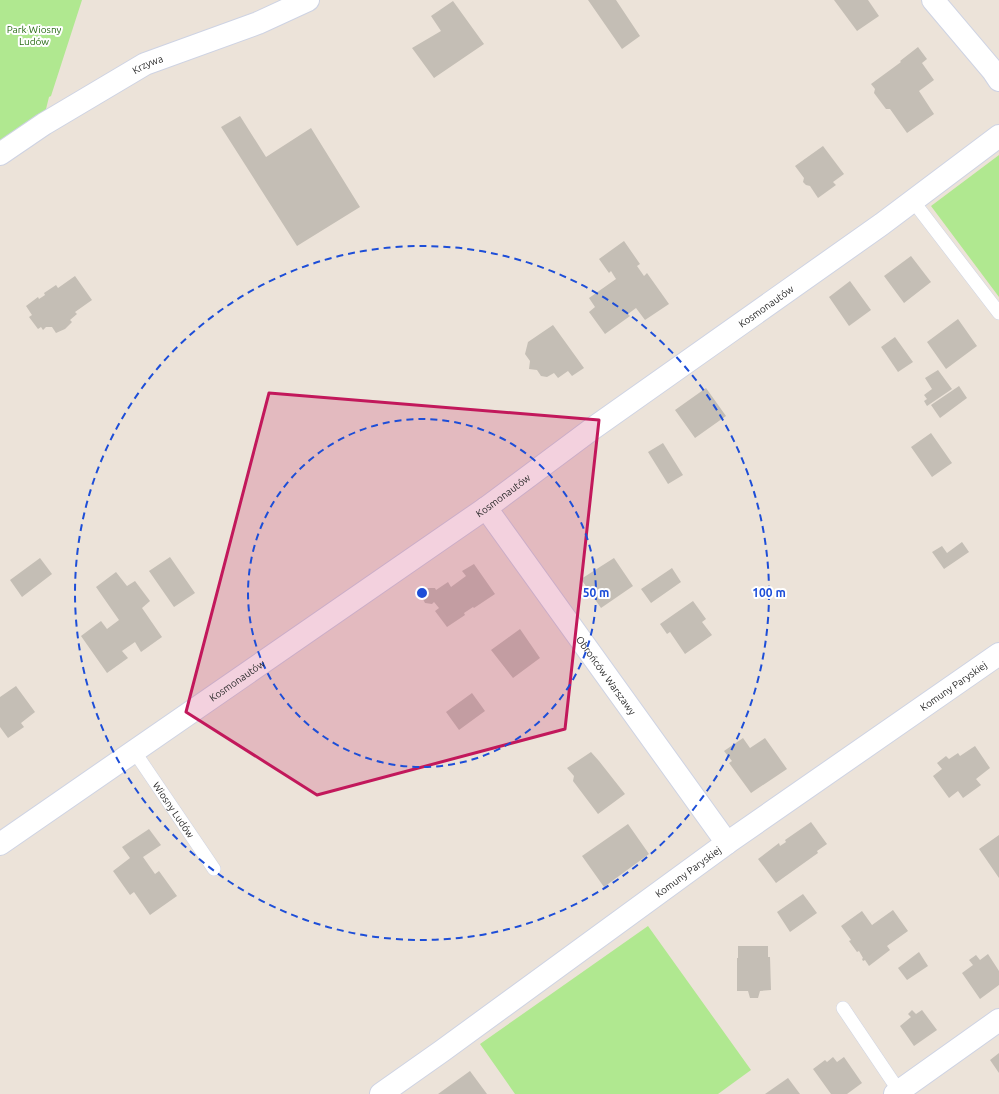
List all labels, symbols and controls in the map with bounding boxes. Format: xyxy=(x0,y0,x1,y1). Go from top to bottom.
park label: Park Wiosny Ludów xyxy=(7,24,62,47)
street label: Krzywa xyxy=(130,53,164,76)
street label: Kosmonautów xyxy=(737,283,796,330)
street label: Kosmonautów xyxy=(474,472,533,519)
centre of rings xyxy=(415,586,429,600)
text: 50 m xyxy=(583,586,609,599)
text: 100 m xyxy=(752,586,786,599)
street label: Obrońców Warszawy xyxy=(574,634,638,717)
street label: Kosmonautów xyxy=(207,658,267,704)
street label: Komuny Paryskiej xyxy=(918,659,989,713)
street label: Wiosny Ludów xyxy=(151,780,196,840)
street label: Komuny Paryskiej xyxy=(653,844,723,900)

